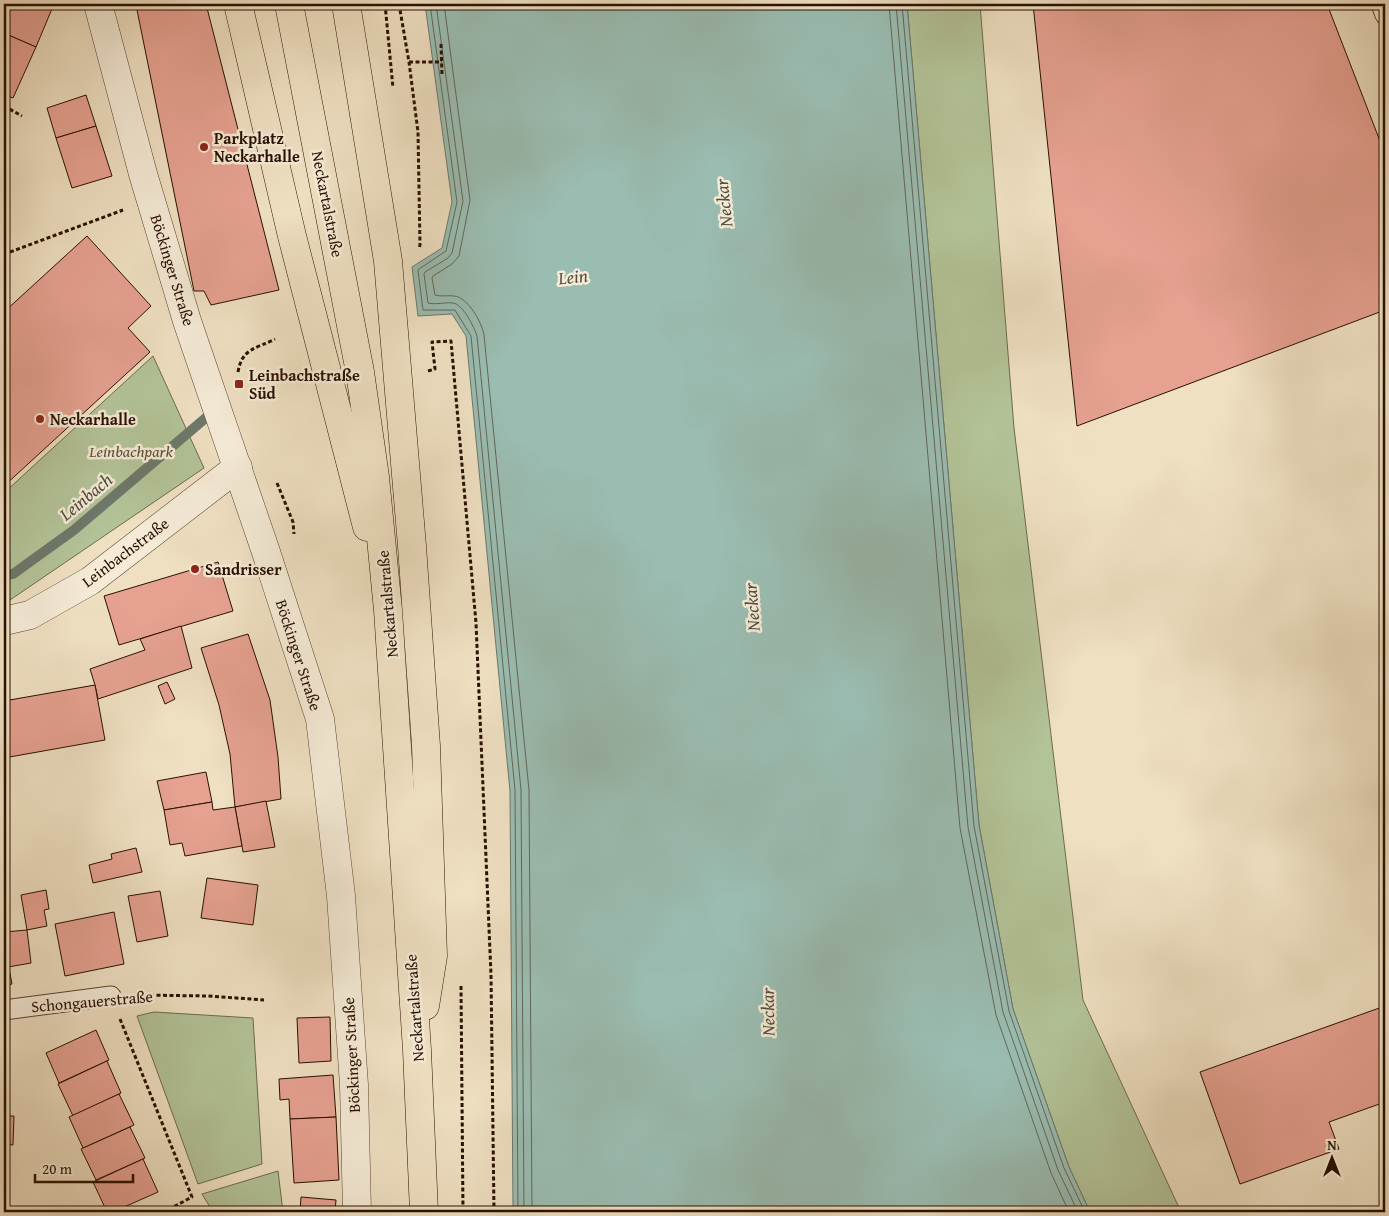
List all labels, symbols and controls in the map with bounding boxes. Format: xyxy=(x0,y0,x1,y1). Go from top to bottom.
place label: Parkplatz Neckarhalle xyxy=(214,126,300,168)
marker: Parkplatz Neckarhalle xyxy=(198,141,210,153)
street label: Neckartalstraße xyxy=(306,149,350,259)
water label: Neckar xyxy=(707,176,740,230)
street label: Böckinger Straße xyxy=(145,211,201,329)
water label: Lein xyxy=(556,262,589,292)
place label: Leinbachstraße Süd xyxy=(249,363,360,405)
marker: Leinbachstraße Süd xyxy=(233,378,245,390)
place label: Neckarhalle xyxy=(50,407,136,431)
marker: Neckarhalle xyxy=(34,413,46,425)
park label: Leinbachpark xyxy=(88,439,174,463)
water label: Leinbach xyxy=(52,466,118,528)
street label: Leinbachstraße xyxy=(77,511,173,593)
street label: Neckartalstraße xyxy=(370,549,404,659)
place label: Sandrisser xyxy=(205,557,282,581)
marker: Sandrisser xyxy=(189,563,201,575)
water label: Neckar xyxy=(736,581,767,633)
street label: Böckinger Straße xyxy=(270,596,328,714)
street label: Neckartalstraße xyxy=(398,953,430,1063)
street label: Schongauerstraße xyxy=(30,984,154,1018)
water label: Neckar xyxy=(754,986,781,1037)
street label: Böckinger Straße xyxy=(336,997,366,1113)
north arrow xyxy=(1306,1134,1356,1184)
text: N xyxy=(1327,1135,1337,1155)
scale bar xyxy=(35,1151,132,1183)
text: 20 m xyxy=(42,1158,73,1179)

